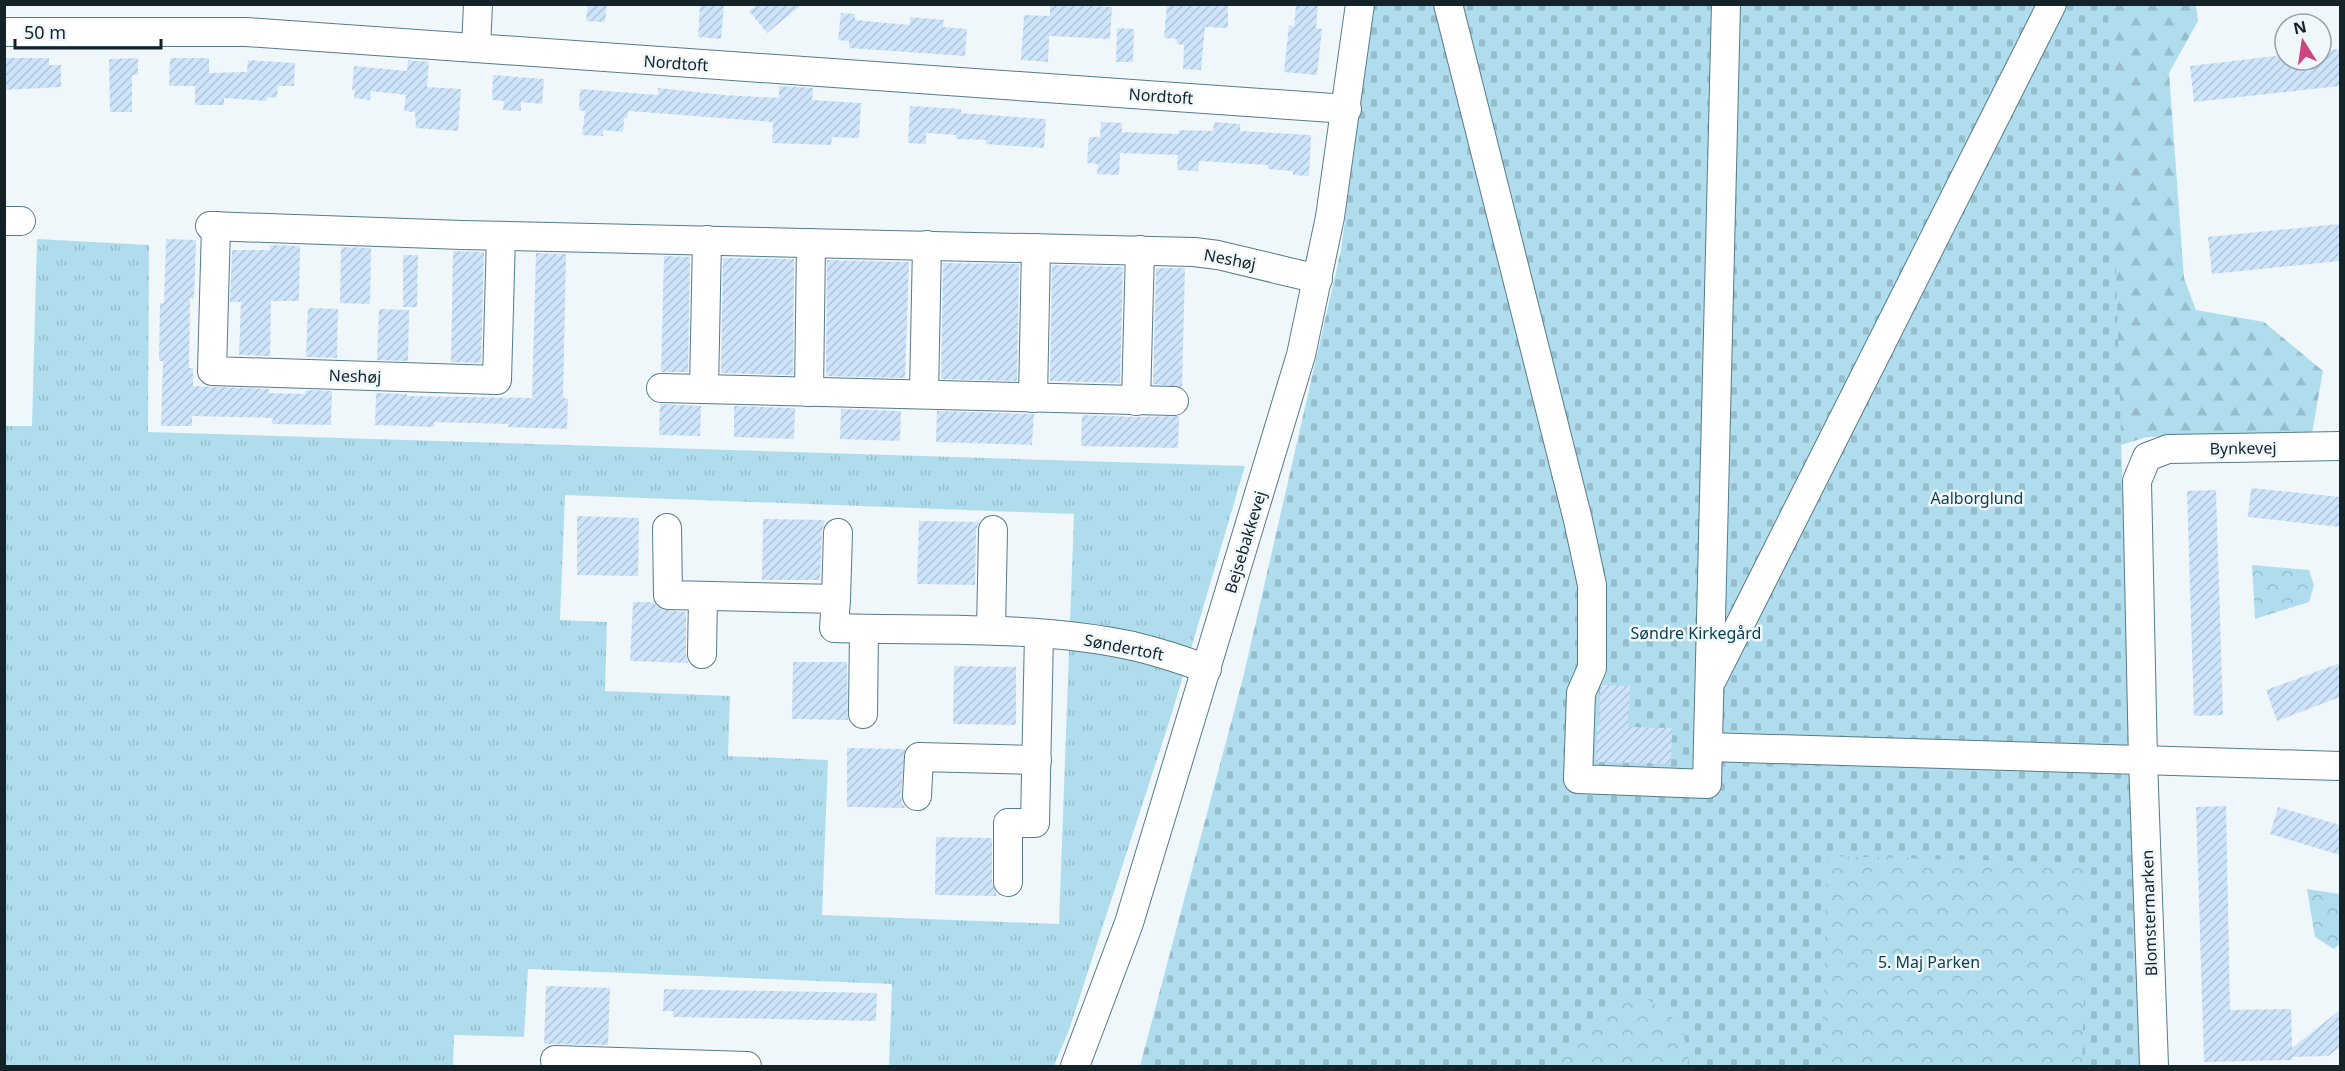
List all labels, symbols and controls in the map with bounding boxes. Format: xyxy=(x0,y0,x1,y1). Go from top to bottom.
scale bar xyxy=(15,12,160,50)
north arrow xyxy=(2273,12,2333,72)
text: N xyxy=(2291,15,2309,39)
text: 50 m xyxy=(24,20,66,44)
street label: Nordtoft xyxy=(643,50,709,76)
street label: Nordtoft xyxy=(1128,83,1194,109)
street label: Neshøj xyxy=(1202,243,1258,275)
street label: Neshøj xyxy=(328,364,382,388)
street label: Bynkevej xyxy=(2209,436,2277,460)
park label: Aalborglund xyxy=(1931,487,2023,509)
street label: Bejsebakkevej xyxy=(1219,488,1271,596)
park label: Søndre Kirkegård xyxy=(1631,622,1761,644)
street label: Søndertoft xyxy=(1082,629,1166,666)
street label: Blomstermarken xyxy=(2136,850,2162,976)
park label: 5. Maj Parken xyxy=(1878,951,1980,973)

